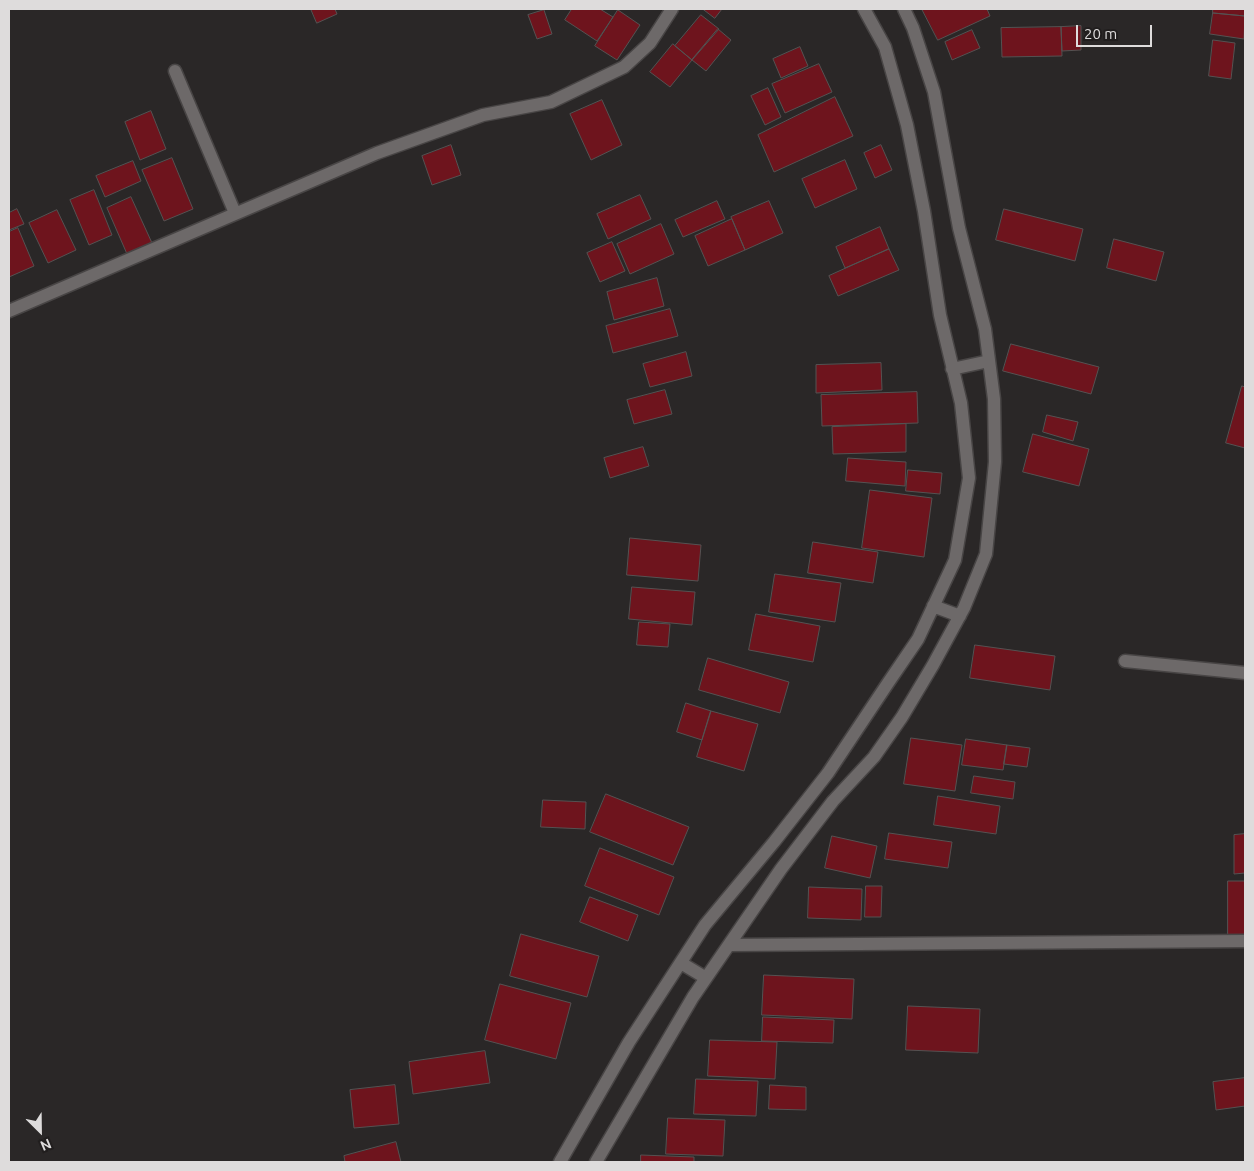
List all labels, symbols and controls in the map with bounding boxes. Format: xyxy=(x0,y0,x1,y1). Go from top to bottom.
scale bar xyxy=(1079,15,1155,47)
text: 20 m xyxy=(1084,25,1117,42)
north arrow xyxy=(15,1106,65,1156)
text: N xyxy=(38,1135,54,1154)

